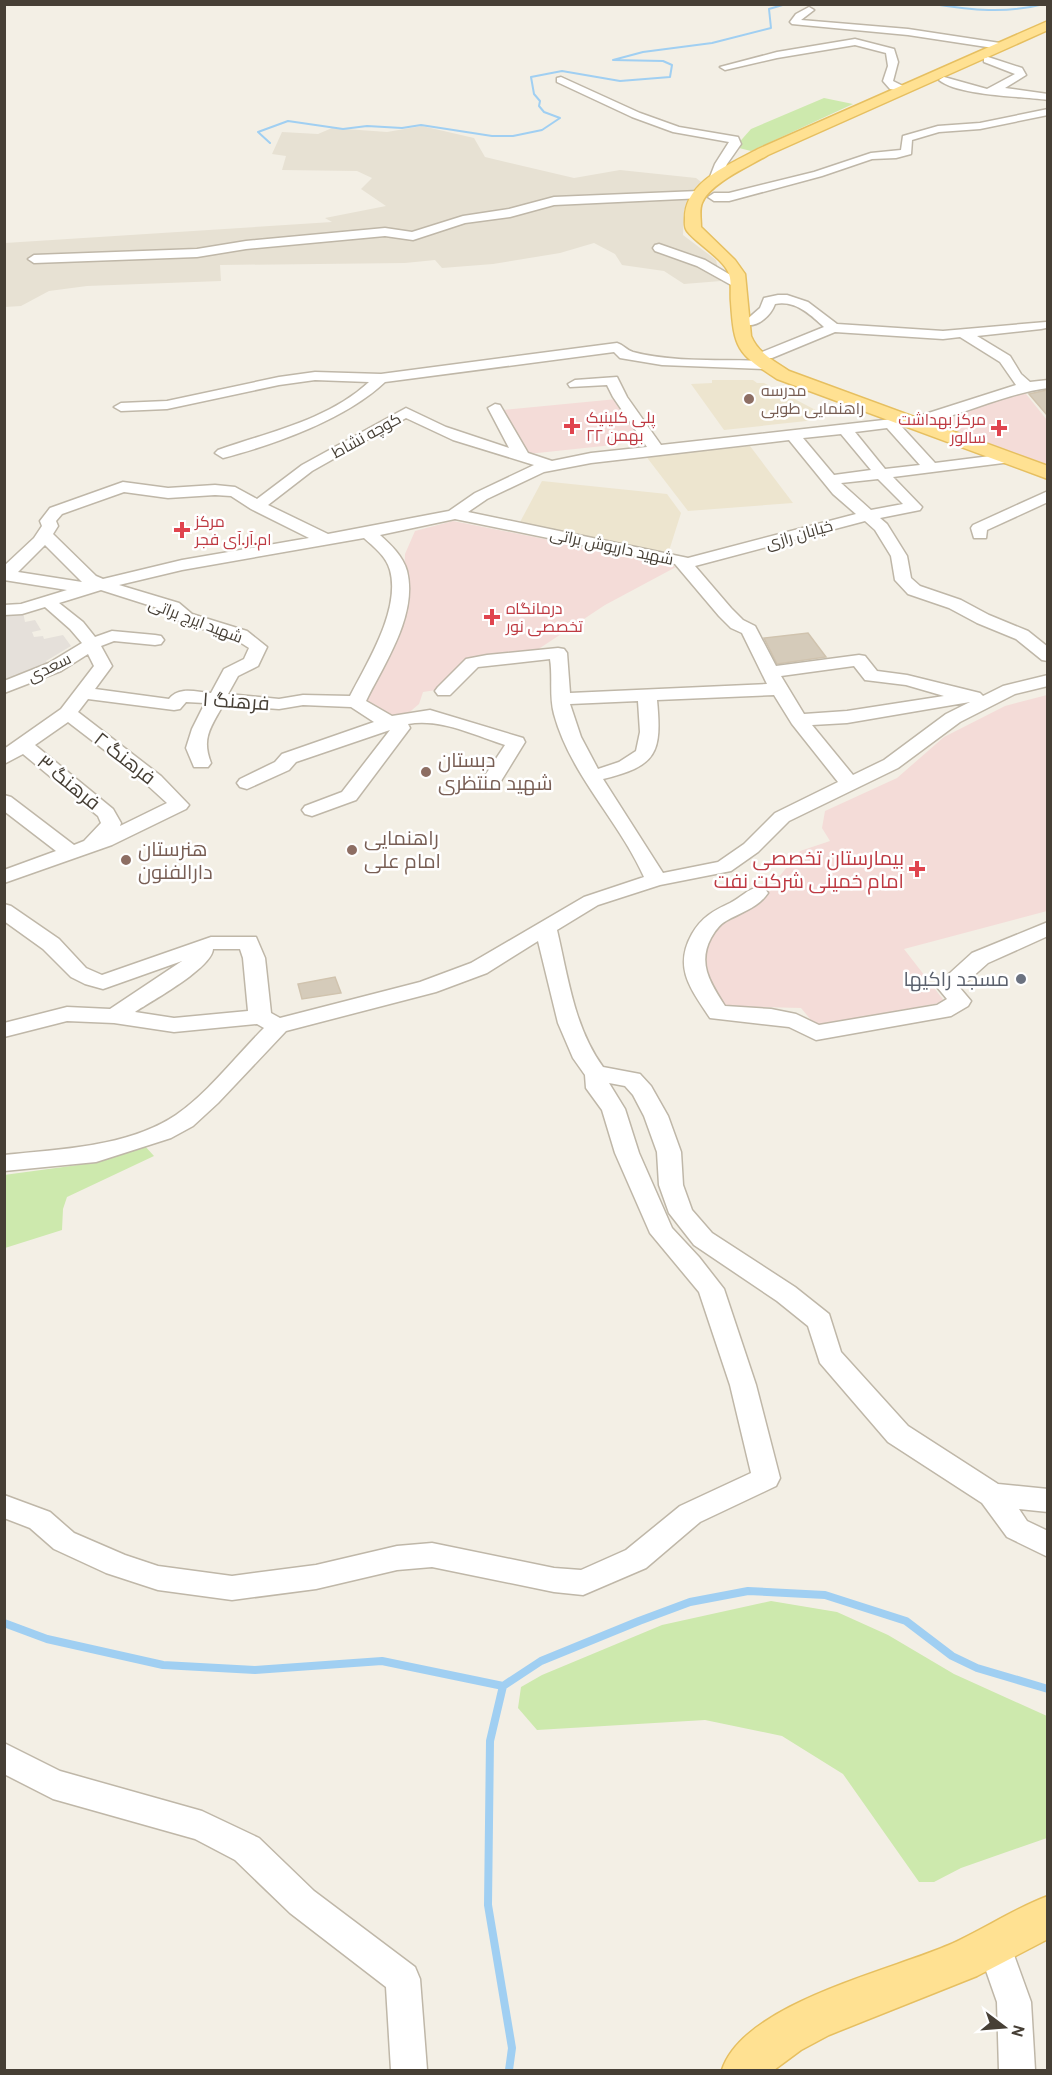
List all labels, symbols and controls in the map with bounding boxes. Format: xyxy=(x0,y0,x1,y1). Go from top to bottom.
place label: مدرسه راهنمایی طوبی xyxy=(761,382,864,420)
marker: مدرسه راهنمایی طوبی xyxy=(742,392,756,406)
place label: پلی کلینیک ۲۲ بهمن xyxy=(586,409,656,447)
street label: کوچه نشاط xyxy=(329,410,405,464)
place label: مرکز بهداشت سالور xyxy=(898,411,986,449)
marker: پلی کلینیک ۲۲ بهمن xyxy=(563,417,581,435)
marker: مرکز بهداشت سالور xyxy=(990,419,1008,437)
place label: مرکز ام.آر.آی فجر xyxy=(194,513,272,551)
street label: خیابان رازی xyxy=(764,517,835,555)
marker: مرکز ام.آر.آی فجر xyxy=(173,521,191,539)
street label: شهید داریوش براتی xyxy=(548,525,675,571)
street label: شهید ایرج براتی xyxy=(145,595,245,649)
place label: درمانگاه تخصصی نور xyxy=(505,600,584,638)
marker: درمانگاه تخصصی نور xyxy=(483,608,501,626)
street label: سعدی xyxy=(25,650,75,688)
street label: فرهنگ ۱ xyxy=(201,688,270,718)
street label: فرهنگ ۲ xyxy=(88,727,160,792)
place label: دبستان شهید منتظری xyxy=(438,749,553,798)
street label: فرهنگ ۳ xyxy=(31,750,105,817)
marker: دبستان شهید منتظری xyxy=(419,765,433,779)
place label: راهنمایی امام علی xyxy=(364,827,441,876)
place label: هنرستان دارالفنون xyxy=(138,838,213,887)
marker: راهنمایی امام علی xyxy=(345,843,359,857)
place label: بیمارستان تخصصی امام خمینی شرکت نفت xyxy=(714,847,904,896)
marker: هنرستان دارالفنون xyxy=(119,853,133,867)
marker: بیمارستان تخصصی امام خمینی شرکت نفت xyxy=(908,860,926,878)
place label: مسجد راکیها xyxy=(903,968,1009,994)
marker: مسجد راکیها xyxy=(1014,972,1028,986)
north arrow xyxy=(974,1997,1034,2057)
text: N xyxy=(1005,2022,1028,2039)

